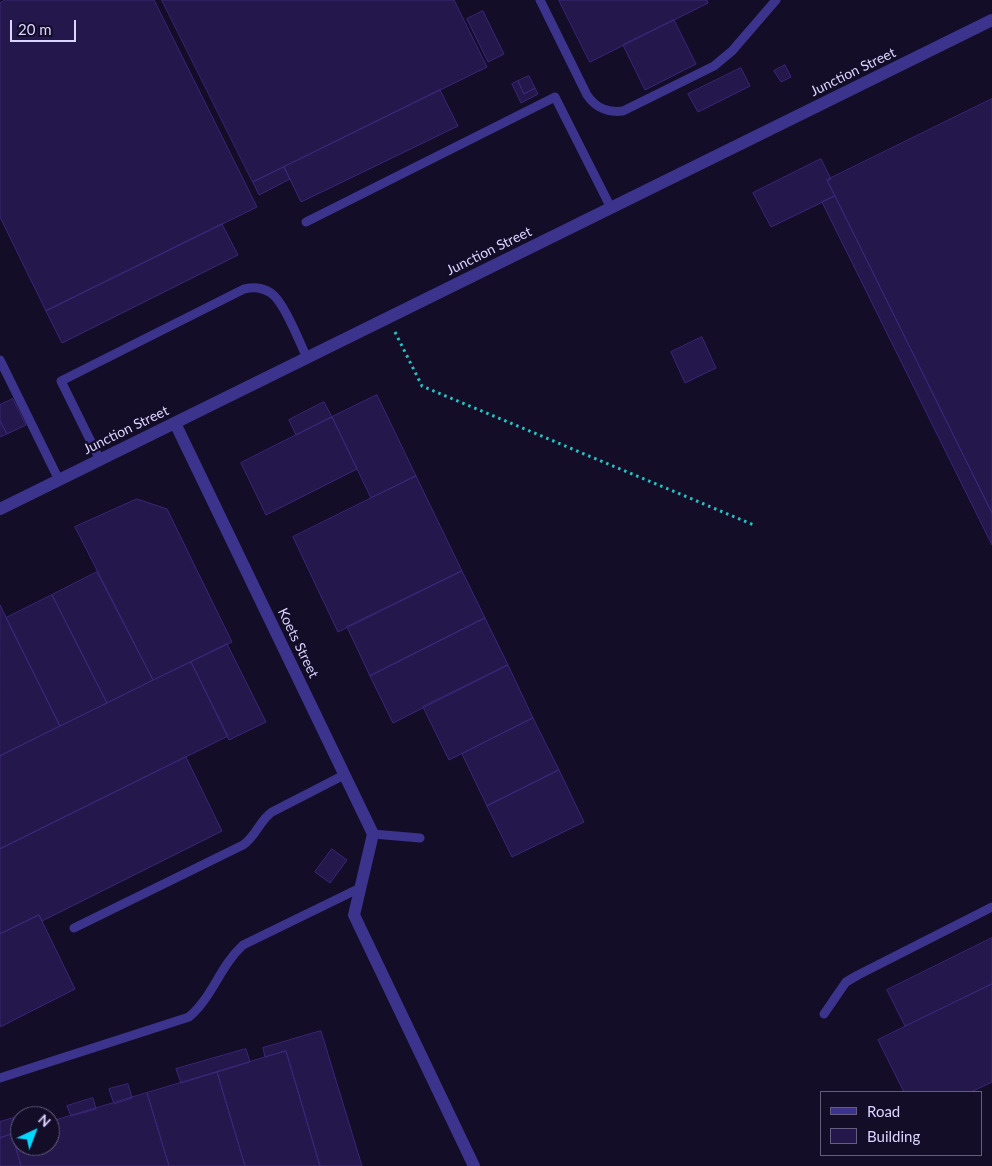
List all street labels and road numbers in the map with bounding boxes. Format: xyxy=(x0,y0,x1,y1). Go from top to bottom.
street label: Junction Street xyxy=(808,44,898,100)
street label: Junction Street xyxy=(444,223,534,279)
street label: Junction Street xyxy=(81,402,171,458)
street label: Koets Street xyxy=(274,605,322,681)

